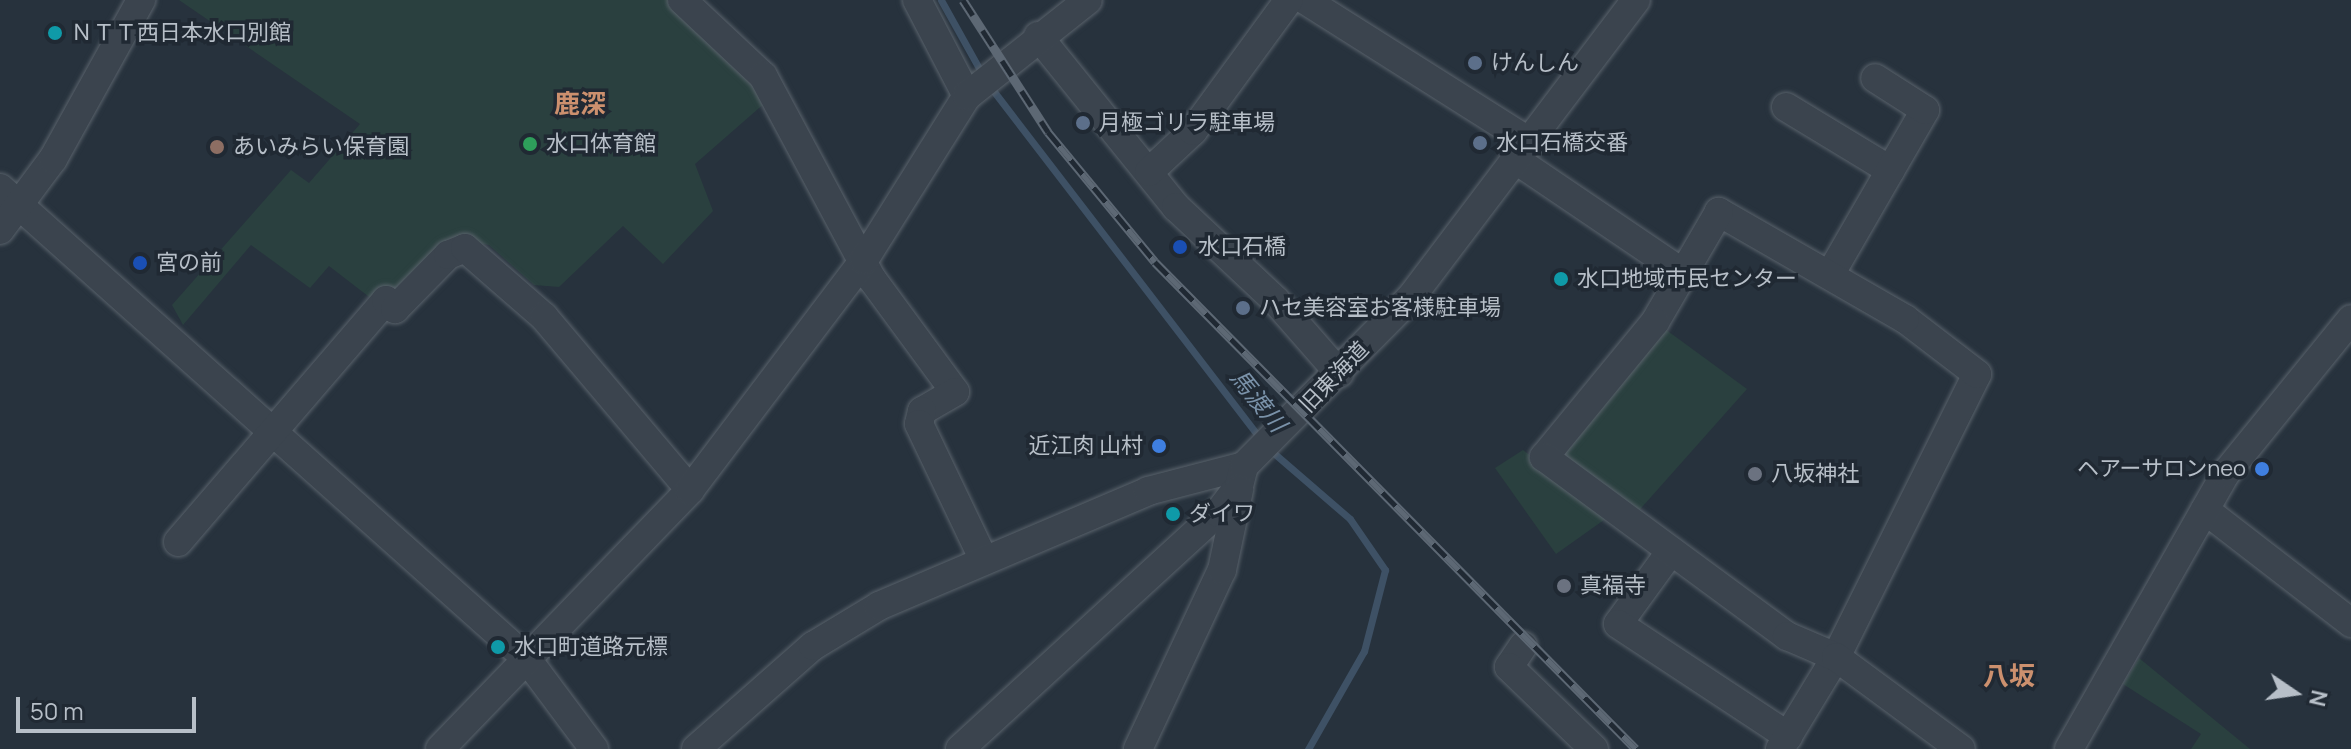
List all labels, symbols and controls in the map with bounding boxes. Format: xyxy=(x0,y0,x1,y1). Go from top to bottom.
place label: ＮＴＴ西日本水口別館 xyxy=(71,20,291,46)
marker: ＮＴＴ西日本水口別館 xyxy=(46,24,64,42)
place label: けんしん xyxy=(1491,50,1579,76)
marker: けんしん xyxy=(1466,54,1484,72)
district label: 鹿深 xyxy=(554,88,606,120)
place label: 月極ゴリラ駐車場 xyxy=(1099,110,1275,136)
marker: 月極ゴリラ駐車場 xyxy=(1074,114,1092,132)
place label: 水口石橋交番 xyxy=(1496,130,1628,156)
place label: 水口体育館 xyxy=(546,131,656,157)
place label: あいみらい保育園 xyxy=(233,134,409,160)
marker: 水口石橋交番 xyxy=(1471,134,1489,152)
marker: 水口体育館 xyxy=(521,135,539,153)
marker: あいみらい保育園 xyxy=(208,138,226,156)
place label: 水口石橋 xyxy=(1198,234,1286,260)
marker: 水口石橋 xyxy=(1169,236,1191,258)
place label: 宮の前 xyxy=(156,250,222,276)
marker: 宮の前 xyxy=(131,254,149,272)
place label: 水口地域市民センター xyxy=(1577,266,1797,292)
marker: 水口地域市民センター xyxy=(1552,270,1570,288)
place label: ハセ美容室お客様駐車場 xyxy=(1259,295,1501,321)
marker: ハセ美容室お客様駐車場 xyxy=(1234,299,1252,317)
street label: 旧東海道 xyxy=(1294,336,1374,418)
water label: 馬渡川 xyxy=(1225,363,1293,437)
place label: 近江肉 山村 xyxy=(1029,433,1143,459)
marker: 近江肉 山村 xyxy=(1150,437,1168,455)
place label: ヘアーサロンneo xyxy=(2076,456,2246,482)
marker: ヘアーサロンneo xyxy=(2253,460,2271,478)
place label: 八坂神社 xyxy=(1771,461,1859,487)
marker: 八坂神社 xyxy=(1746,465,1764,483)
place label: ダイワ xyxy=(1189,501,1255,527)
marker: ダイワ xyxy=(1164,505,1182,523)
place label: 真福寺 xyxy=(1580,573,1646,599)
marker: 真福寺 xyxy=(1555,577,1573,595)
place label: 水口町道路元標 xyxy=(514,634,668,660)
marker: 水口町道路元標 xyxy=(489,638,507,656)
north arrow xyxy=(2255,653,2335,733)
district label: 八坂 xyxy=(1983,660,2035,692)
scale bar xyxy=(20,681,200,731)
text: N xyxy=(2302,687,2335,709)
text: 50 m xyxy=(30,694,84,727)

